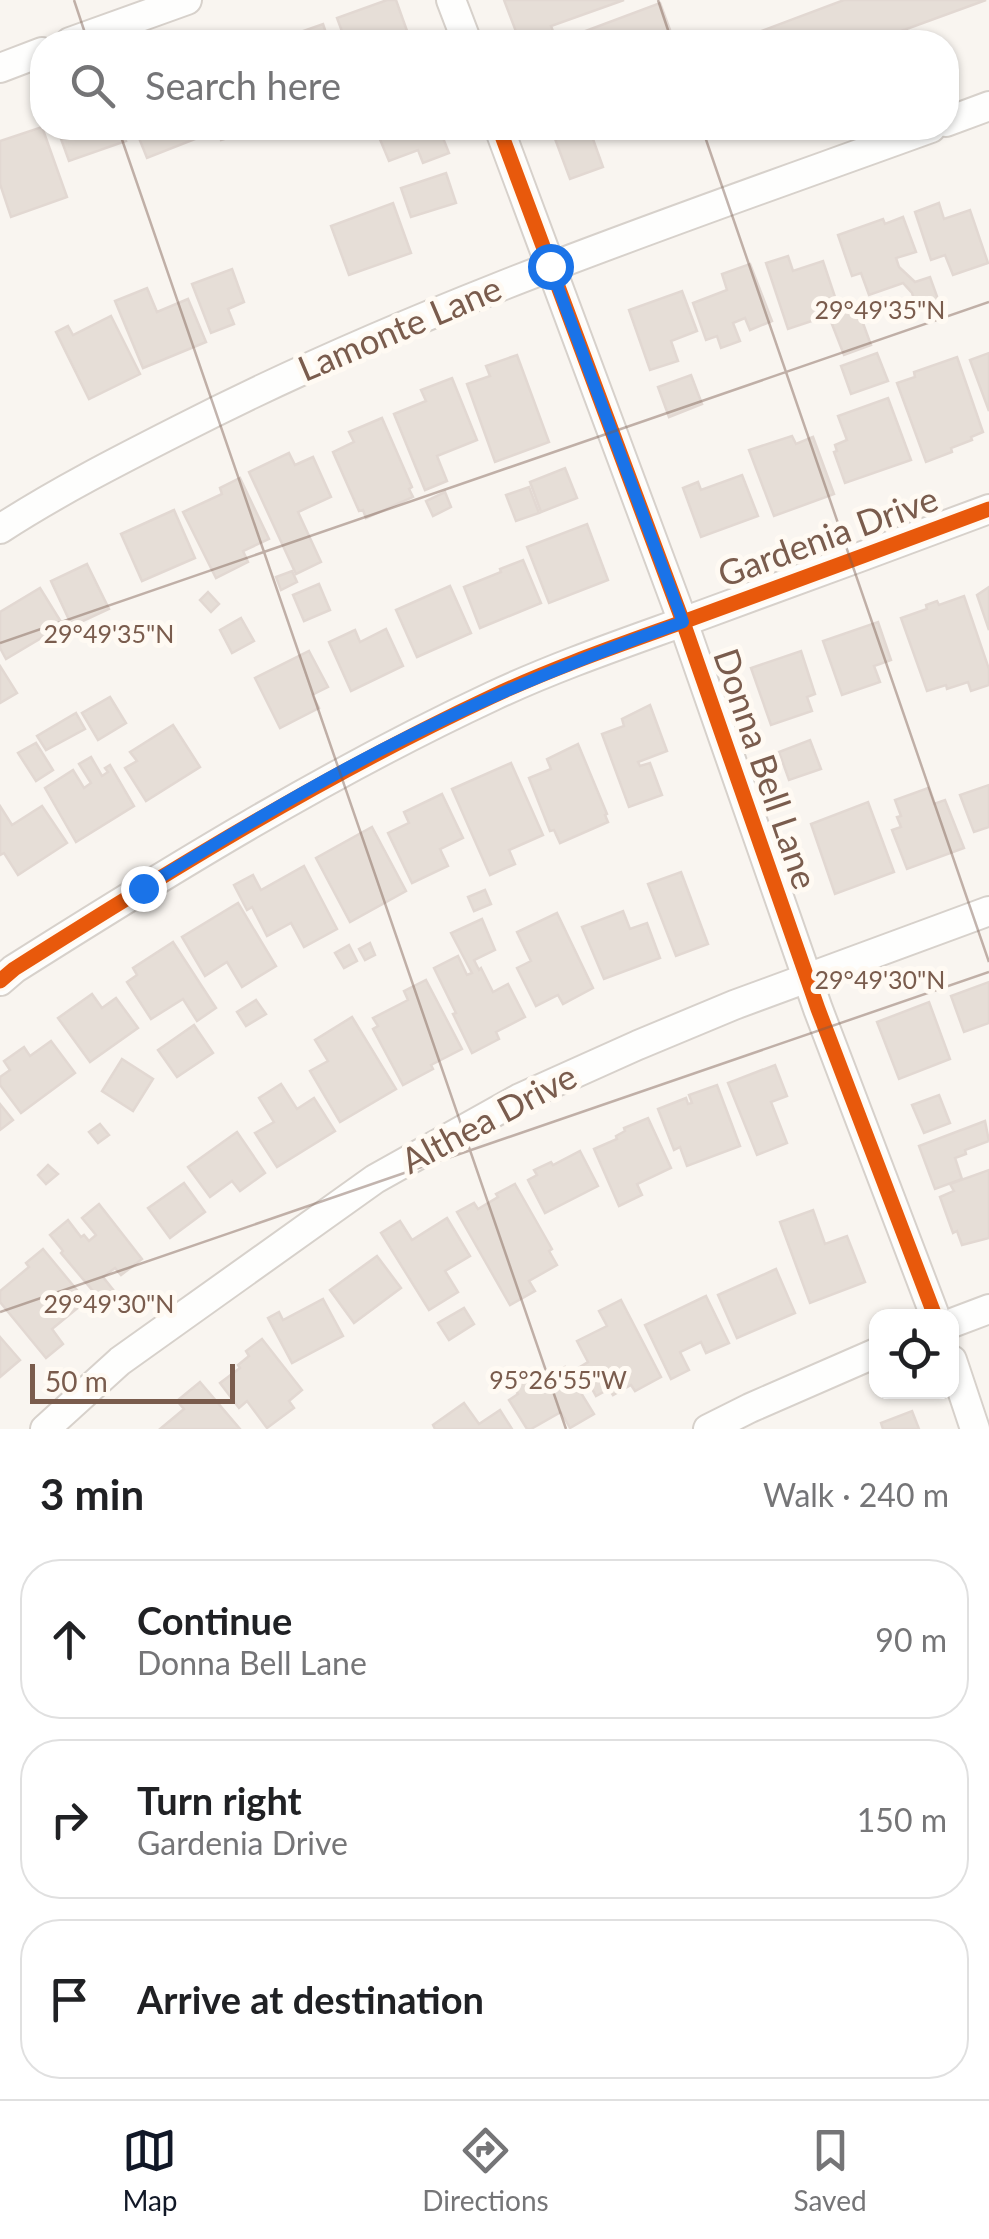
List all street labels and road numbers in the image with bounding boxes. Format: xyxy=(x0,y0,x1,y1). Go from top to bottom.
street label: Lamonte Lane xyxy=(291,266,507,389)
street label: Gardenia Drive xyxy=(712,476,943,594)
street label: Donna Bell Lane xyxy=(706,643,828,894)
street label: Althea Drive xyxy=(393,1054,583,1181)

